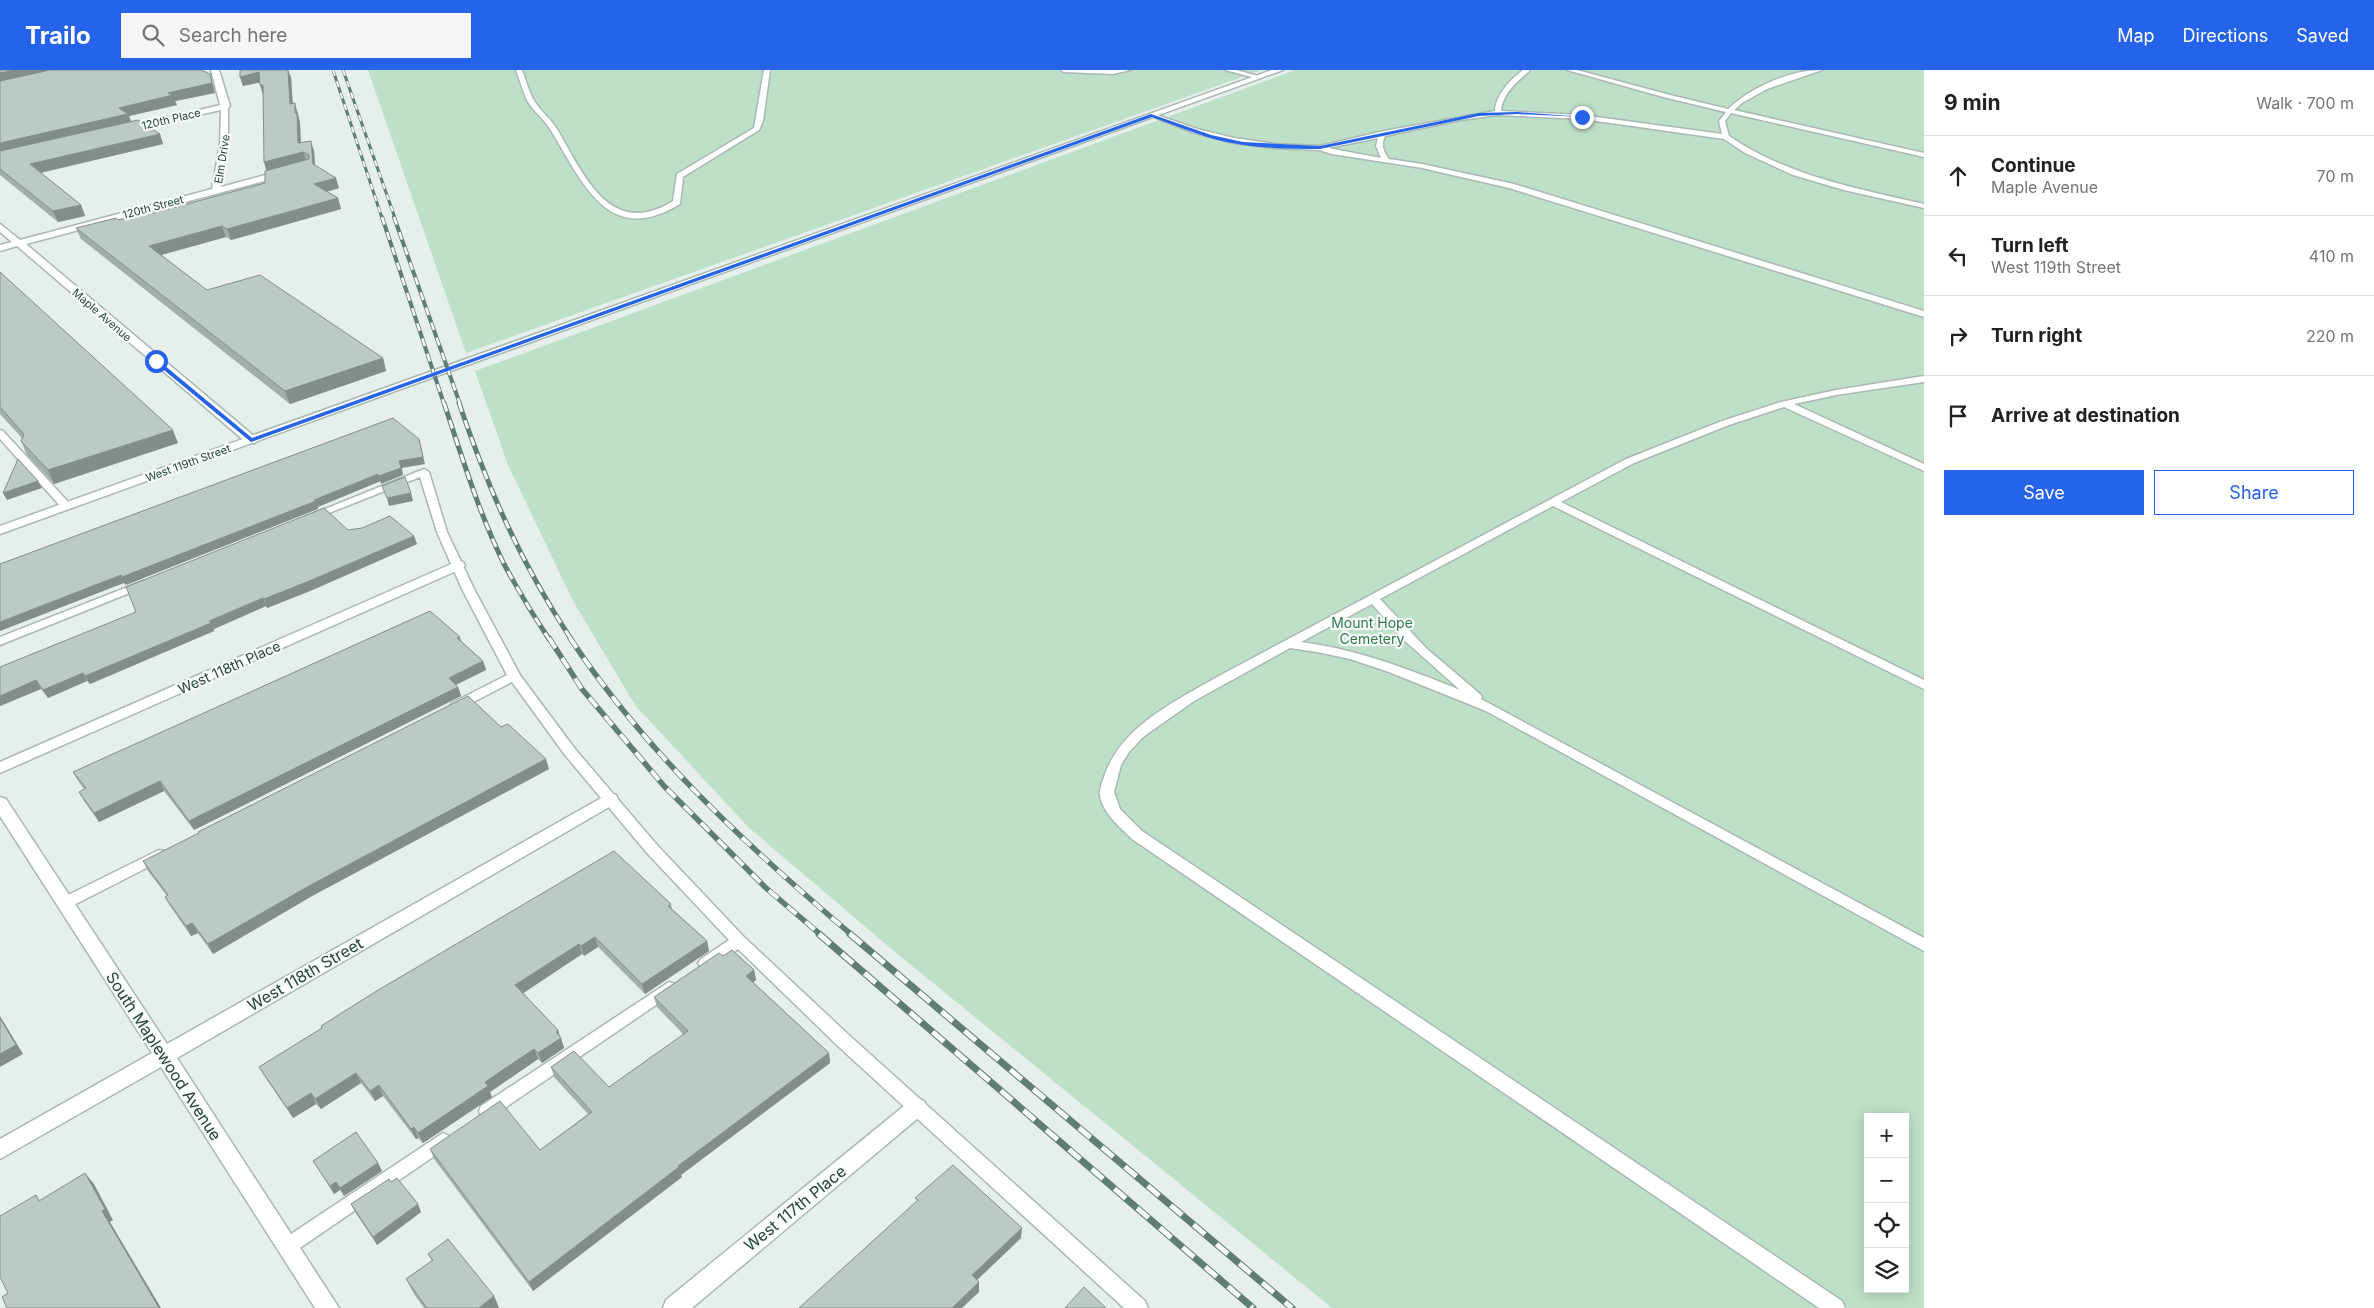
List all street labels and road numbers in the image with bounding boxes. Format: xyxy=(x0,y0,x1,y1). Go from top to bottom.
street label: 120th Place xyxy=(140,105,202,133)
street label: Elm Drive xyxy=(211,134,233,184)
street label: 120th Street xyxy=(121,192,185,222)
street label: Maple Avenue xyxy=(70,286,134,344)
street label: West 119th Street xyxy=(144,441,233,485)
street label: West 118th Place xyxy=(175,637,283,697)
street label: West 118th Street xyxy=(244,933,366,1015)
street label: South Maplewood Avenue xyxy=(102,968,226,1144)
street label: West 117th Place xyxy=(740,1161,850,1255)

